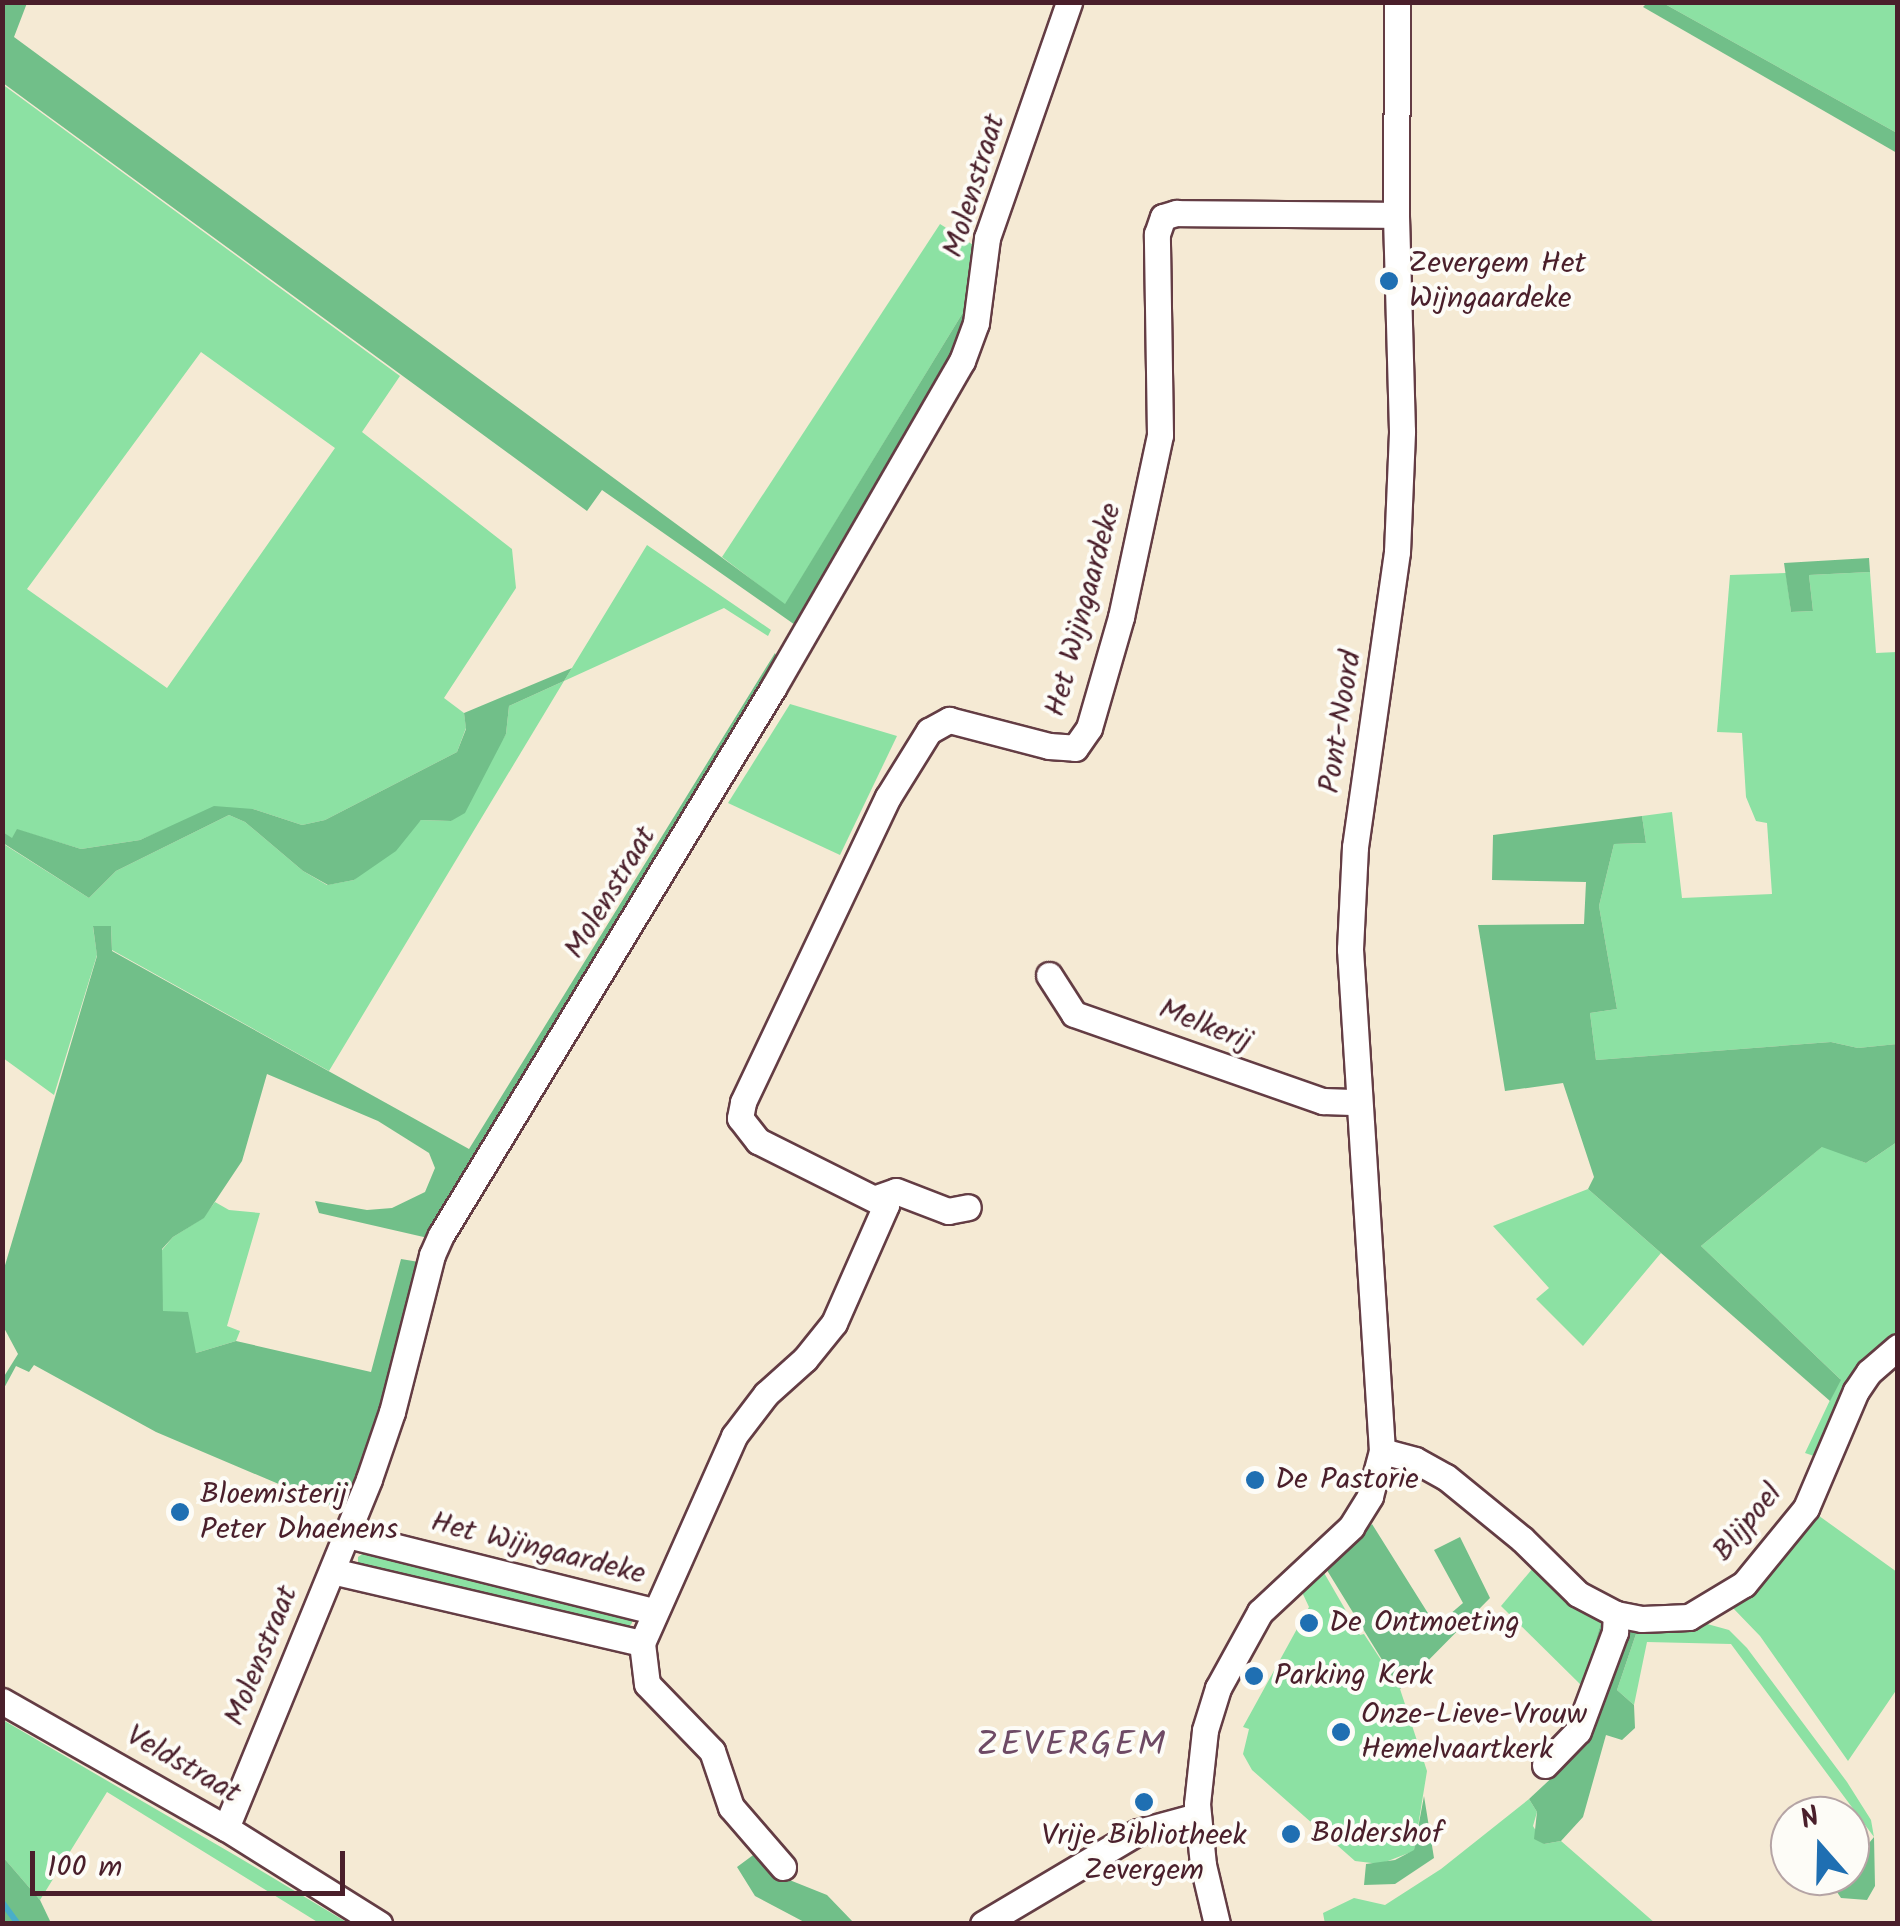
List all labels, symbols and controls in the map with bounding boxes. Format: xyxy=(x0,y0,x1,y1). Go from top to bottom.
street label: Molenstraat xyxy=(936,110,1014,262)
place label: Zevergem Het Wijngaardeke xyxy=(1409,246,1586,316)
marker: Zevergem Het Wijngaardeke xyxy=(1378,270,1400,292)
street label: Het Wijngaardeke xyxy=(1038,499,1130,721)
street label: Pont-Noord xyxy=(1312,648,1370,796)
street label: Molenstraat xyxy=(557,820,665,966)
street label: Melkerij xyxy=(1153,992,1257,1060)
place label: De Pastorie xyxy=(1275,1462,1419,1498)
marker: De Pastorie xyxy=(1244,1469,1266,1491)
place label: Bloemisterij Peter Dhaenens xyxy=(200,1477,398,1548)
street label: Blijpoel xyxy=(1706,1477,1790,1569)
marker: Bloemisterij Peter Dhaenens xyxy=(169,1501,191,1523)
street label: Het Wijngaardeke xyxy=(427,1505,649,1593)
street label: Molenstraat xyxy=(218,1581,306,1731)
place label: De Ontmoeting xyxy=(1329,1605,1520,1641)
marker: De Ontmoeting xyxy=(1298,1612,1320,1634)
place label: Parking Kerk xyxy=(1274,1658,1433,1694)
marker: Parking Kerk xyxy=(1243,1665,1265,1687)
place label: Onze-Lieve-Vrouw Hemelvaartkerk xyxy=(1361,1697,1587,1768)
street label: Veldstraat xyxy=(120,1718,246,1812)
marker: Onze-Lieve-Vrouw Hemelvaartkerk xyxy=(1330,1721,1352,1743)
district label: ZEVERGEM xyxy=(976,1725,1168,1767)
marker: Vrije Bibliotheek Zevergem xyxy=(1133,1791,1155,1813)
text: N xyxy=(1794,1795,1826,1843)
north arrow xyxy=(1770,1796,1870,1896)
place label: Boldershof xyxy=(1311,1816,1443,1852)
place label: Vrije Bibliotheek Zevergem xyxy=(1041,1818,1247,1888)
marker: Boldershof xyxy=(1280,1823,1302,1845)
scale bar xyxy=(35,1831,350,1893)
text: 100 m xyxy=(47,1844,122,1892)

